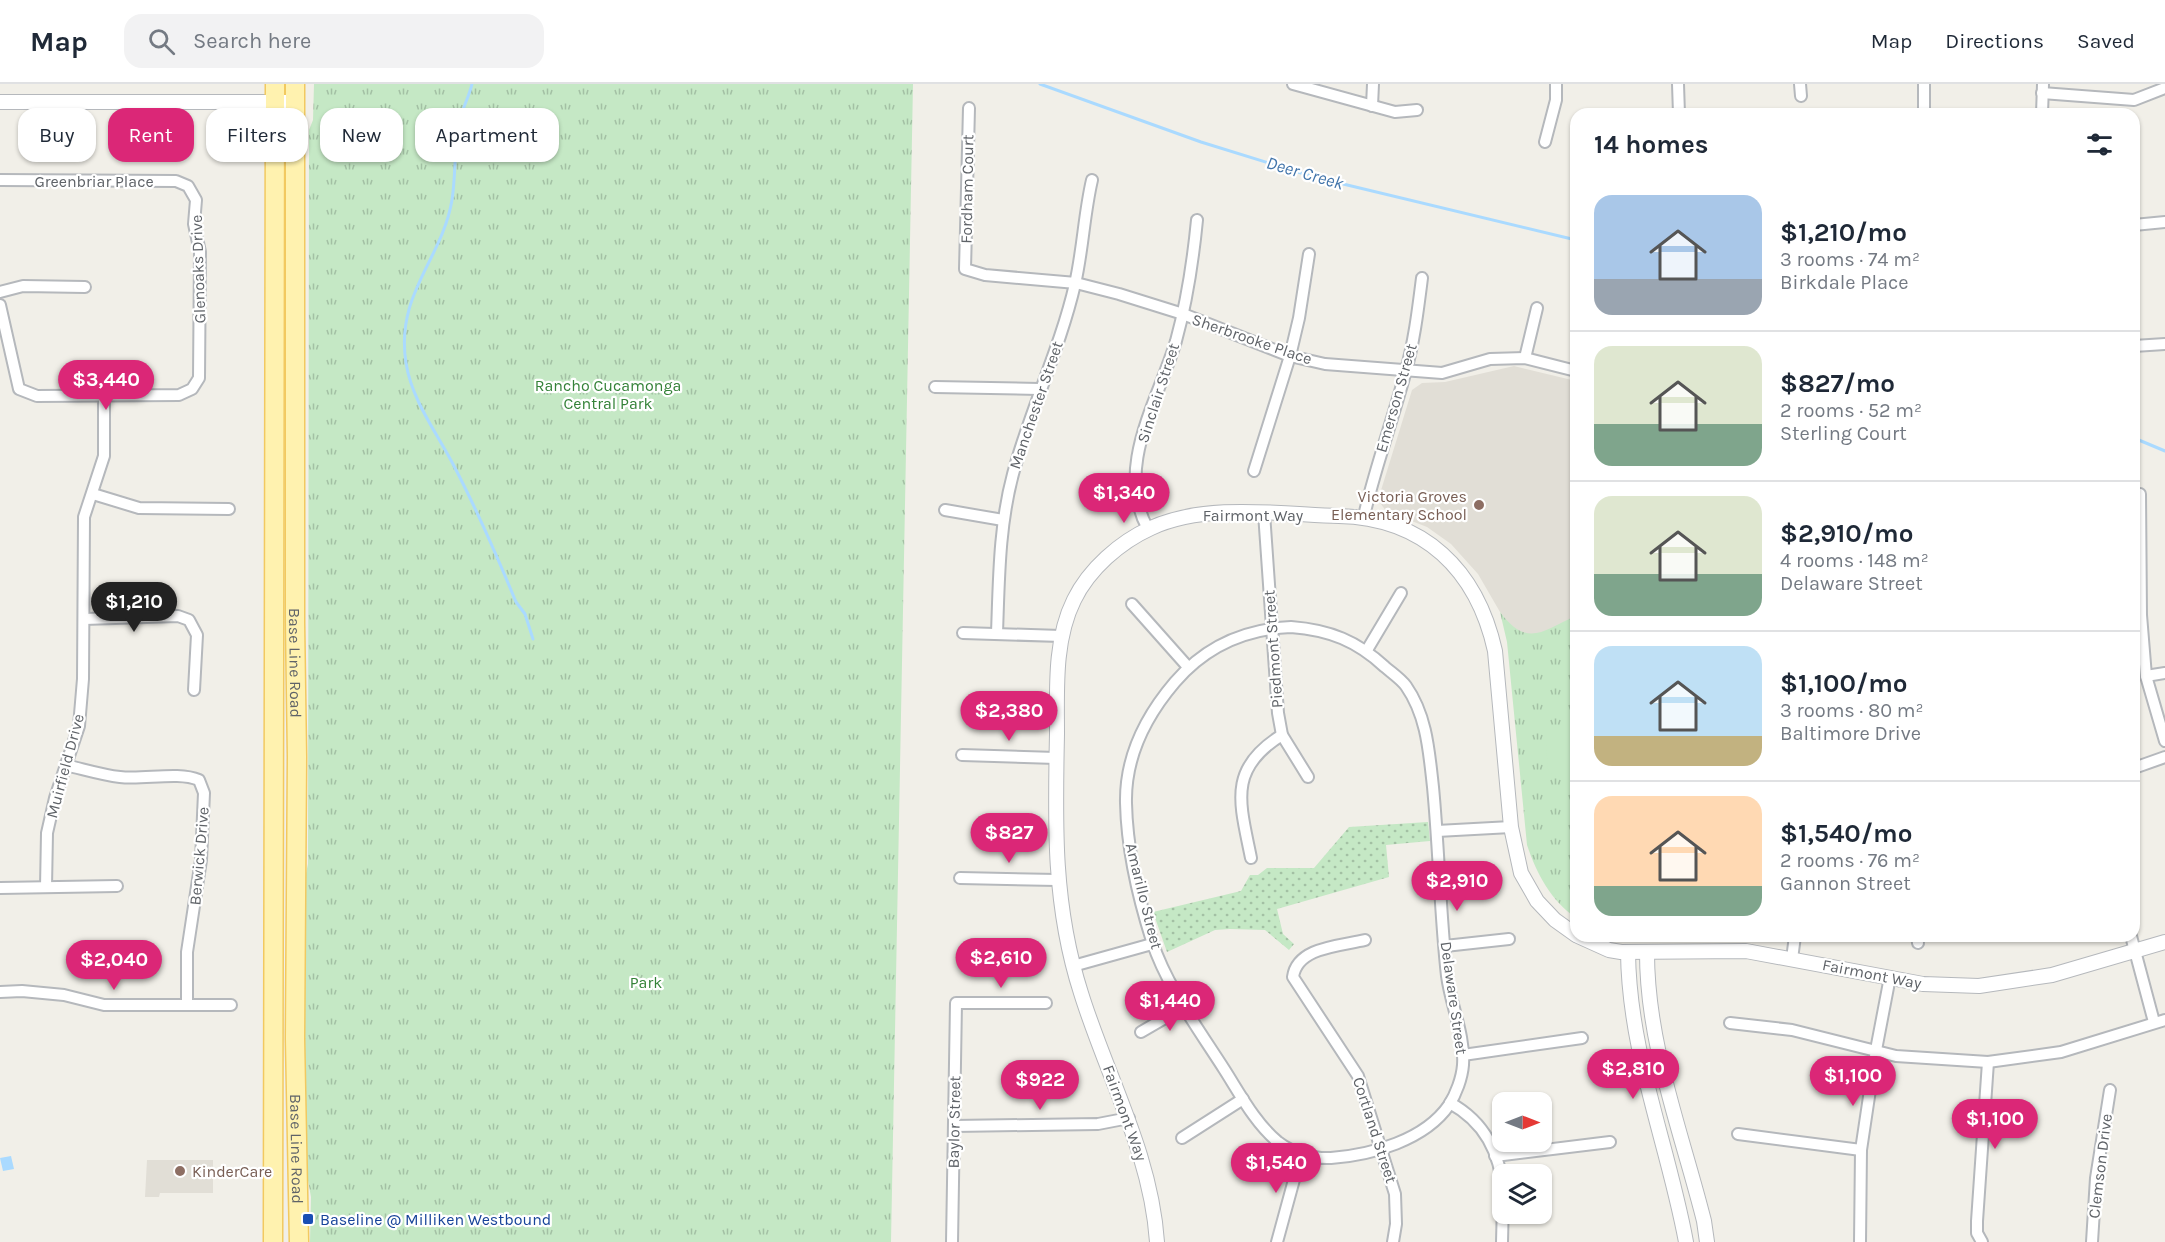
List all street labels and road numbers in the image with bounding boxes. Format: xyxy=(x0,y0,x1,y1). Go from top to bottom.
street label: Fordham Court xyxy=(957,134,977,244)
street label: Greenbriar Place xyxy=(34,172,154,191)
street label: Glenoaks Drive xyxy=(187,214,209,324)
street label: Sherbrooke Place xyxy=(1189,310,1315,368)
street label: Manchester Street xyxy=(1005,338,1067,472)
street label: Sinclair Street xyxy=(1133,341,1183,445)
street label: Emerson Street xyxy=(1371,341,1421,455)
street label: Fairmont Way xyxy=(1203,506,1304,525)
street label: Piedmont Street xyxy=(1259,589,1287,709)
street label: Base Line Road xyxy=(285,608,306,718)
street label: Muirfield Drive xyxy=(42,712,88,820)
street label: Berwick Drive xyxy=(185,806,213,906)
street label: Amarillo Street xyxy=(1122,841,1166,951)
street label: Delaware Street xyxy=(1437,940,1471,1056)
street label: Fairmont Way xyxy=(1821,955,1924,993)
street label: Fairmont Way xyxy=(1099,1062,1151,1164)
street label: Baylor Street xyxy=(944,1075,964,1169)
street label: Cortland Street xyxy=(1349,1075,1401,1185)
street label: Base Line Road xyxy=(287,1094,308,1204)
street label: Clemson Drive xyxy=(2084,1113,2116,1219)

